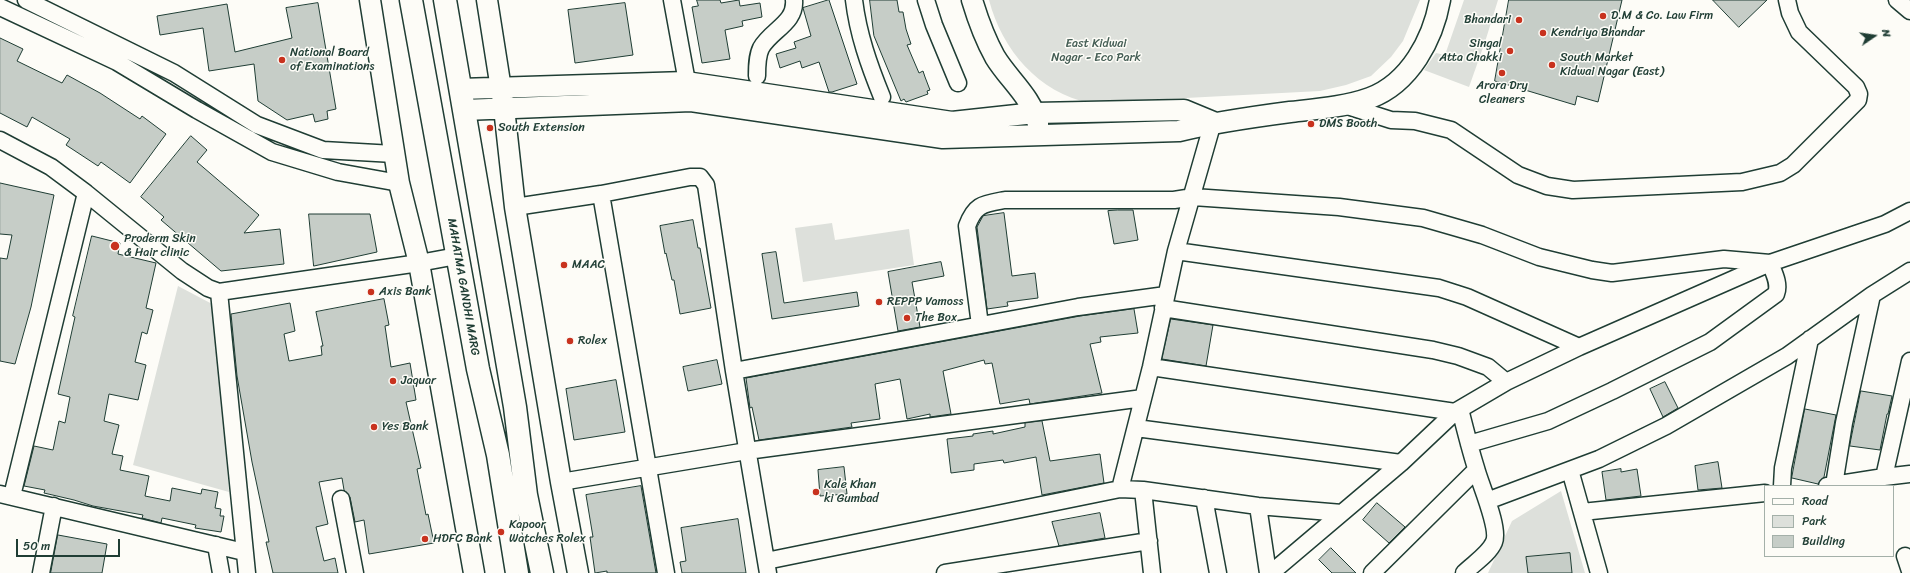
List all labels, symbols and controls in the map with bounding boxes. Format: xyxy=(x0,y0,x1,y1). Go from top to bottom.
place label: D.M & Co. Law Firm xyxy=(1611,9,1713,23)
marker: D.M & Co. Law Firm xyxy=(1598,11,1608,21)
place label: Bhandari xyxy=(1464,13,1511,27)
marker: Bhandari xyxy=(1514,15,1524,25)
north arrow xyxy=(1854,16,1894,56)
place label: Kendriya Bhandar xyxy=(1551,26,1644,40)
text: N xyxy=(1876,27,1896,39)
marker: Kendriya Bhandar xyxy=(1538,28,1548,38)
park label: East Kidwai Nagar - Eco Park xyxy=(1051,37,1141,65)
place label: Singal Atta Chakki xyxy=(1439,37,1502,65)
place label: National Board of Examinations xyxy=(290,46,374,74)
marker: Singal Atta Chakki xyxy=(1505,46,1515,56)
place label: South Market Kidwai Nagar (East) xyxy=(1560,51,1664,79)
marker: National Board of Examinations xyxy=(277,55,287,65)
marker: South Market Kidwai Nagar (East) xyxy=(1547,60,1557,70)
marker: Arora Dry Cleaners xyxy=(1497,68,1507,78)
place label: Arora Dry Cleaners xyxy=(1476,79,1528,107)
place label: DMS Booth xyxy=(1319,117,1377,131)
marker: DMS Booth xyxy=(1306,119,1316,129)
place label: South Extension xyxy=(498,121,585,135)
marker: South Extension xyxy=(485,123,495,133)
street label: MAHATMA GANDHI MARG xyxy=(444,217,482,357)
place label: Proderm Skin & Hair clinic xyxy=(124,232,196,260)
marker: Proderm Skin & Hair clinic xyxy=(109,240,121,252)
place label: MAAC xyxy=(572,258,605,272)
marker: MAAC xyxy=(559,260,569,270)
place label: Axis Bank xyxy=(379,285,431,299)
marker: Axis Bank xyxy=(366,287,376,297)
place label: REPPP Vamoss xyxy=(887,295,963,309)
marker: REPPP Vamoss xyxy=(874,297,884,307)
place label: The Box xyxy=(915,311,957,325)
marker: The Box xyxy=(902,313,912,323)
place label: Rolex xyxy=(578,334,607,348)
marker: Rolex xyxy=(565,336,575,346)
place label: Jaquar xyxy=(401,374,436,388)
marker: Jaquar xyxy=(388,376,398,386)
place label: Yes Bank xyxy=(382,420,429,434)
marker: Yes Bank xyxy=(369,422,379,432)
place label: Kale Khan ki Gumbad xyxy=(824,478,879,506)
legend xyxy=(1764,485,1894,557)
marker: Kale Khan ki Gumbad xyxy=(811,487,821,497)
text: Road xyxy=(1802,490,1828,512)
text: Park xyxy=(1802,510,1827,532)
place label: Kapoor Watches Rolex xyxy=(509,518,586,546)
marker: Kapoor Watches Rolex xyxy=(496,527,506,537)
text: Building xyxy=(1802,530,1845,552)
scale bar xyxy=(18,531,122,557)
place label: HDFC Bank xyxy=(433,532,492,546)
marker: HDFC Bank xyxy=(420,534,430,544)
text: 50 m xyxy=(23,535,50,557)

